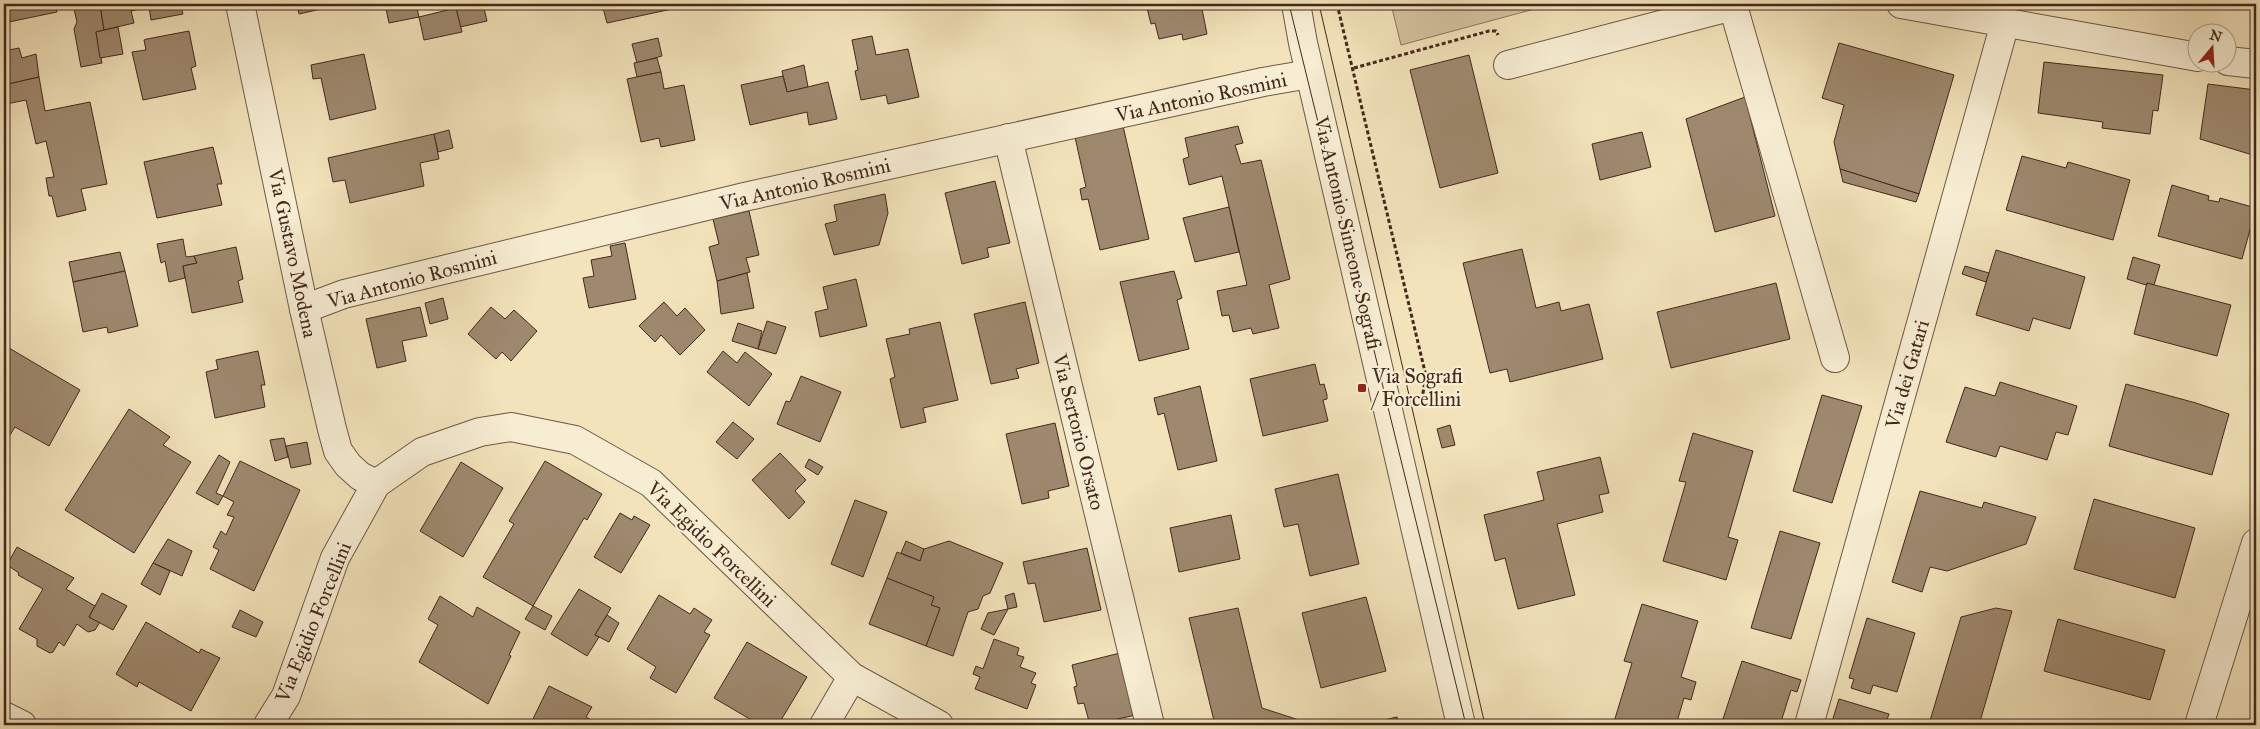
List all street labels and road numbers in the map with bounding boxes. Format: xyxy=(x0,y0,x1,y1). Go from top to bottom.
street label: Via Antonio Rosmini xyxy=(1112,67,1289,127)
street label: Via Antonio Simeone Sografi xyxy=(1308,113,1387,353)
street label: Via Antonio Rosmini xyxy=(716,153,893,216)
street label: Via Gustavo Modena xyxy=(263,165,323,340)
street label: Via Antonio Rosmini xyxy=(324,245,500,313)
street label: Via dei Gatari xyxy=(1880,316,1934,432)
street label: Via Sertorio Orsato xyxy=(1048,351,1110,513)
street label: Via Egidio Forcellini xyxy=(641,475,782,613)
street label: Via Egidio Forcellini xyxy=(270,538,357,707)

